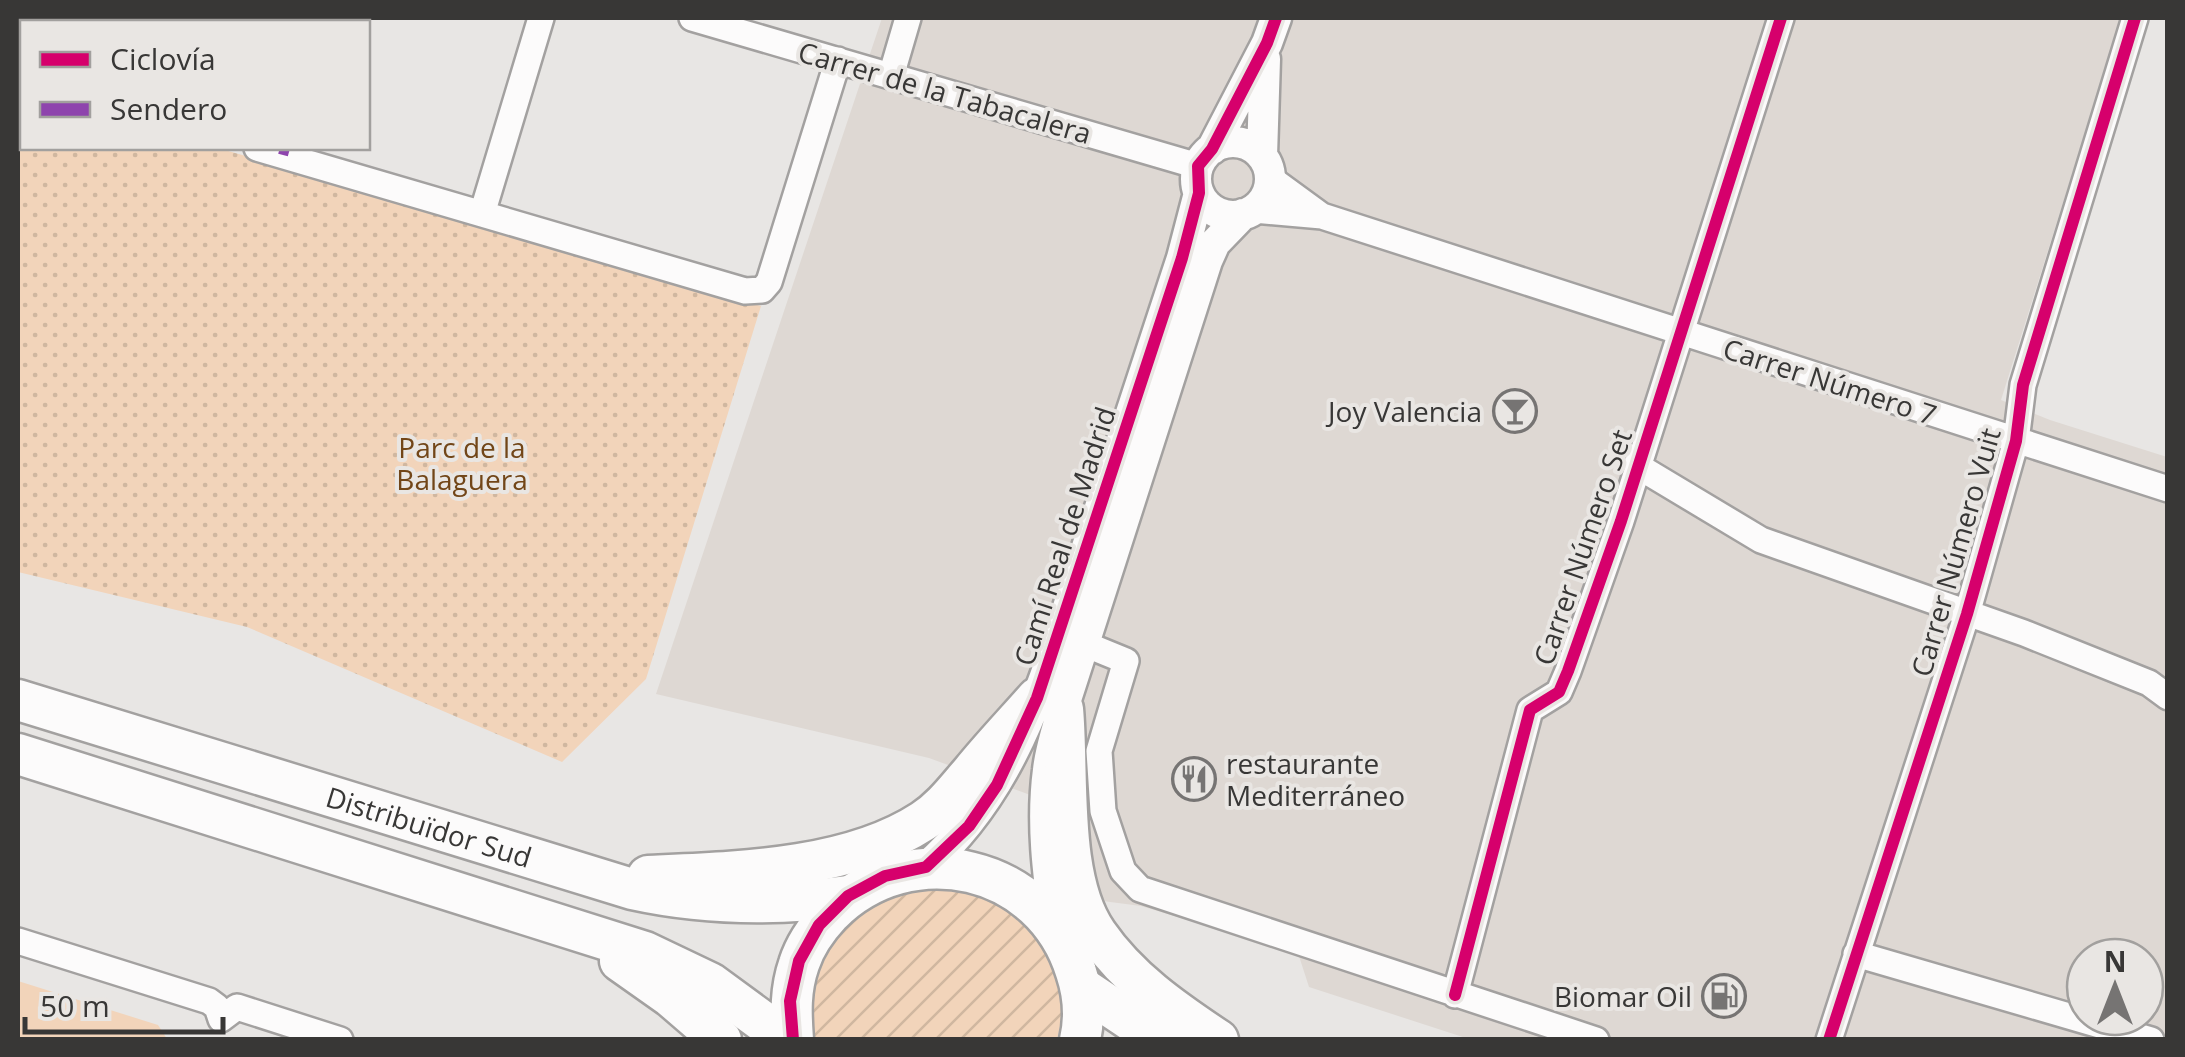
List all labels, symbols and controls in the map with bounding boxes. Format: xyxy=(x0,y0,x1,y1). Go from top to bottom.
legend xyxy=(20,20,370,150)
street label: Carrer de la Tabacalera xyxy=(794,32,1096,152)
text: Ciclovía xyxy=(110,38,216,79)
text: Sendero xyxy=(110,88,227,129)
street label: Carrer Número 7 xyxy=(1719,329,1941,433)
bar icon: Joy Valencia xyxy=(1492,388,1538,434)
place label: Joy Valencia xyxy=(1325,392,1482,430)
street label: Camí Real de Madrid xyxy=(1004,402,1124,670)
street label: Carrer Número Vuit xyxy=(1901,423,2009,681)
street label: Carrer Número Set xyxy=(1524,424,1640,670)
park label: Parc de la Balaguera xyxy=(396,428,528,498)
place label: restaurante Mediterráneo xyxy=(1226,744,1405,814)
restaurant icon: restaurante Mediterráneo xyxy=(1171,756,1217,802)
street label: Distribuïdor Sud xyxy=(322,777,536,876)
north arrow xyxy=(2065,937,2165,1037)
text: N xyxy=(2104,942,2126,980)
scale bar xyxy=(25,972,222,1034)
fuel station icon: Biomar Oil xyxy=(1701,973,1747,1019)
place label: Biomar Oil xyxy=(1554,977,1692,1015)
text: 50 m xyxy=(40,985,110,1026)

